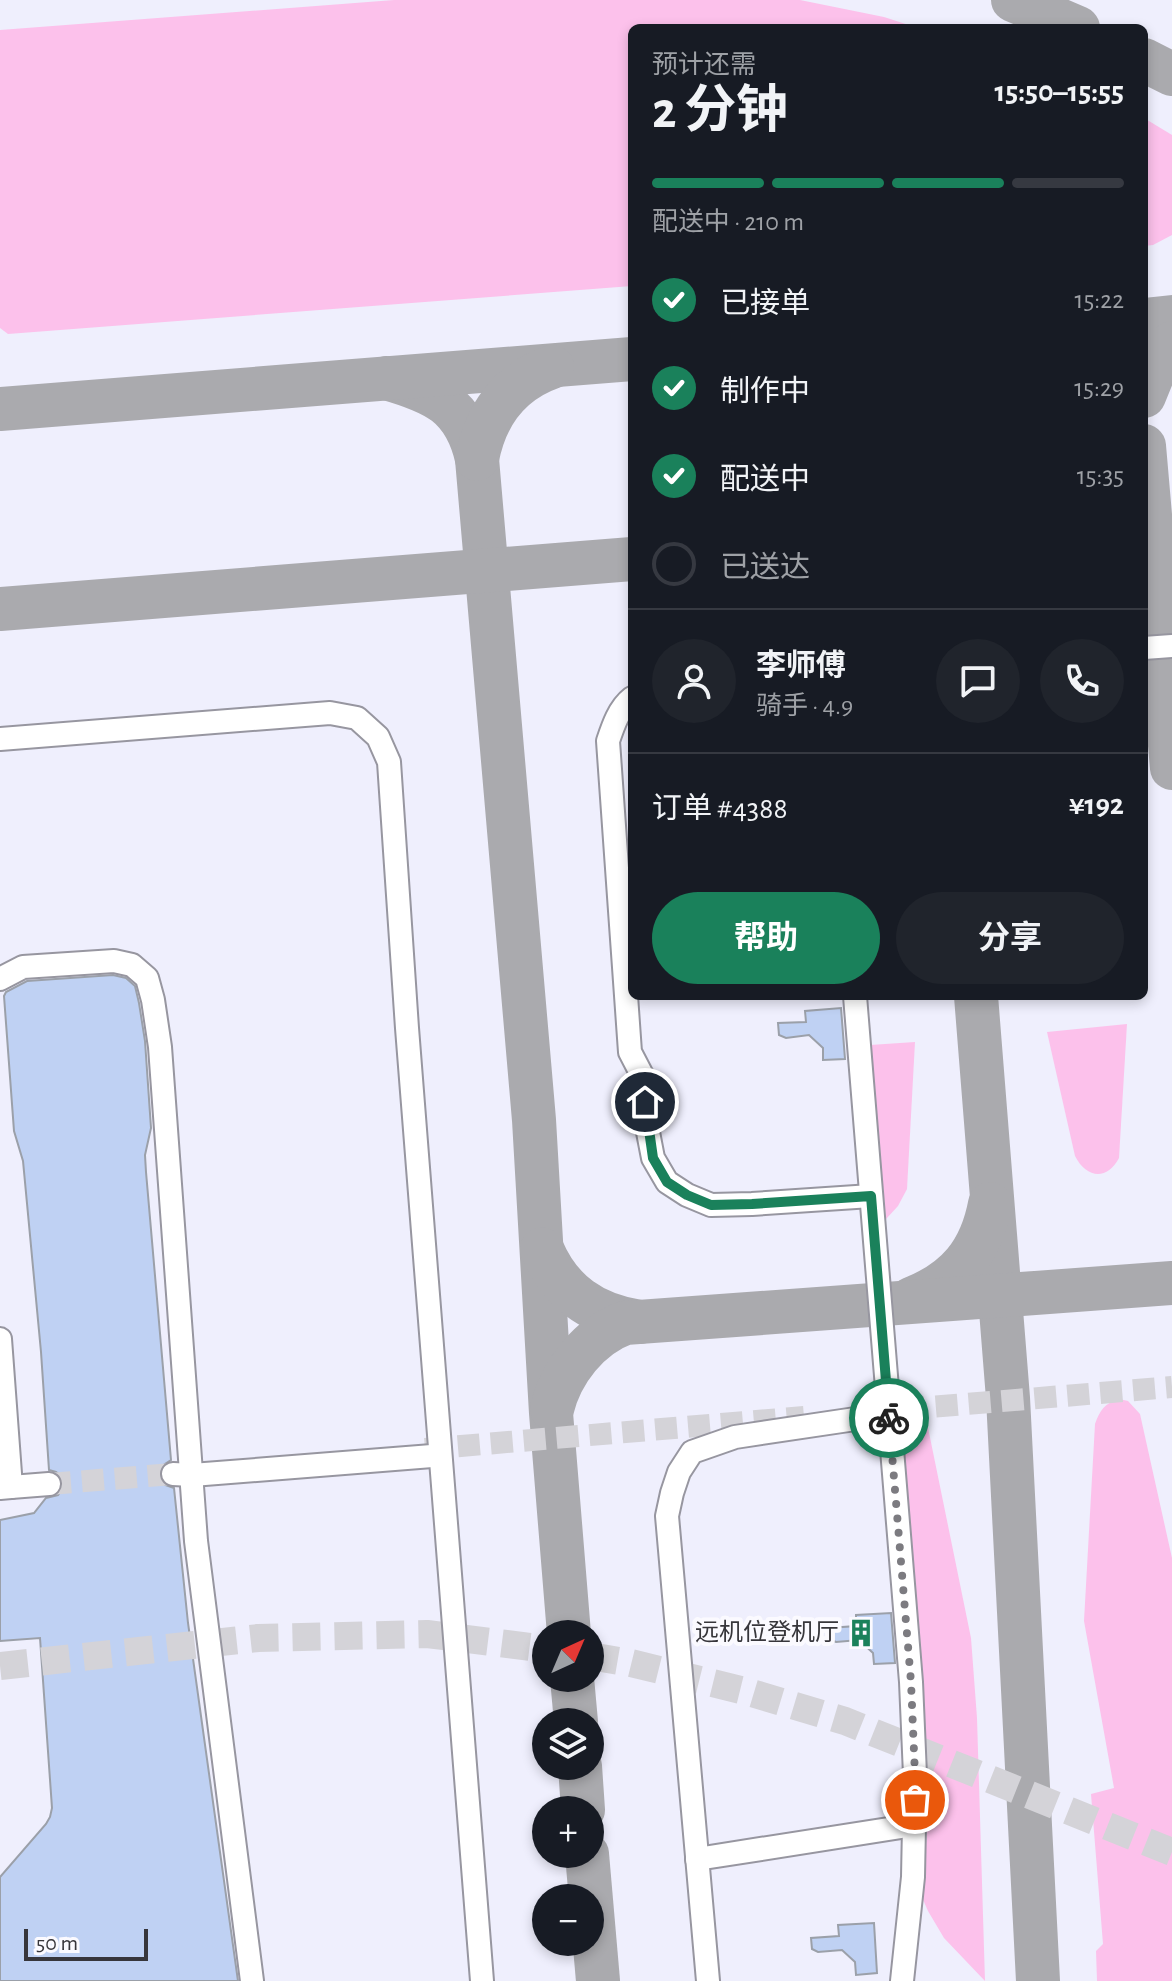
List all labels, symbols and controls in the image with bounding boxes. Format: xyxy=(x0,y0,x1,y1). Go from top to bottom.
text: 预计还需 xyxy=(652,52,756,78)
text: 15:50–15:55 xyxy=(994,77,1124,107)
text: 2 分钟 xyxy=(652,85,788,137)
text: 配送中 · 210 m xyxy=(652,209,804,235)
icon: check xyxy=(652,278,696,322)
text: 15:22 xyxy=(1075,287,1124,313)
text: 已接单 xyxy=(720,289,810,319)
icon: check xyxy=(652,366,696,410)
text: 15:29 xyxy=(1074,375,1124,401)
text: 制作中 xyxy=(720,377,810,407)
icon: check xyxy=(652,454,696,498)
text: 15:35 xyxy=(1077,463,1124,489)
text: 配送中 xyxy=(720,465,810,495)
text: 已送达 xyxy=(720,553,810,583)
button: person xyxy=(652,639,736,723)
button: chat xyxy=(936,639,1020,723)
button: phone xyxy=(1040,639,1124,723)
text: 李师傅 xyxy=(756,651,846,681)
text: 骑手 · 4.9 xyxy=(756,693,853,719)
text: ¥192 xyxy=(1069,790,1124,820)
text: 订单 #4388 xyxy=(652,794,788,824)
button: 帮助 xyxy=(652,892,880,984)
button: 分享 xyxy=(896,892,1124,984)
pin xyxy=(611,1068,679,1136)
icon: home xyxy=(623,1080,667,1124)
courier xyxy=(849,1378,929,1458)
icon: bike xyxy=(867,1396,911,1440)
building icon: 远机位登机厅 xyxy=(846,1618,876,1648)
place label: 远机位登机厅 xyxy=(695,1619,839,1645)
north arrow xyxy=(532,1620,604,1692)
map controls xyxy=(532,1620,604,1956)
button: layers xyxy=(532,1708,604,1780)
pin xyxy=(881,1766,949,1834)
icon: bag xyxy=(893,1778,937,1822)
button: + xyxy=(532,1796,604,1868)
button: − xyxy=(532,1884,604,1956)
scale bar xyxy=(24,1925,148,1961)
text: 50 m xyxy=(36,1932,78,1954)

